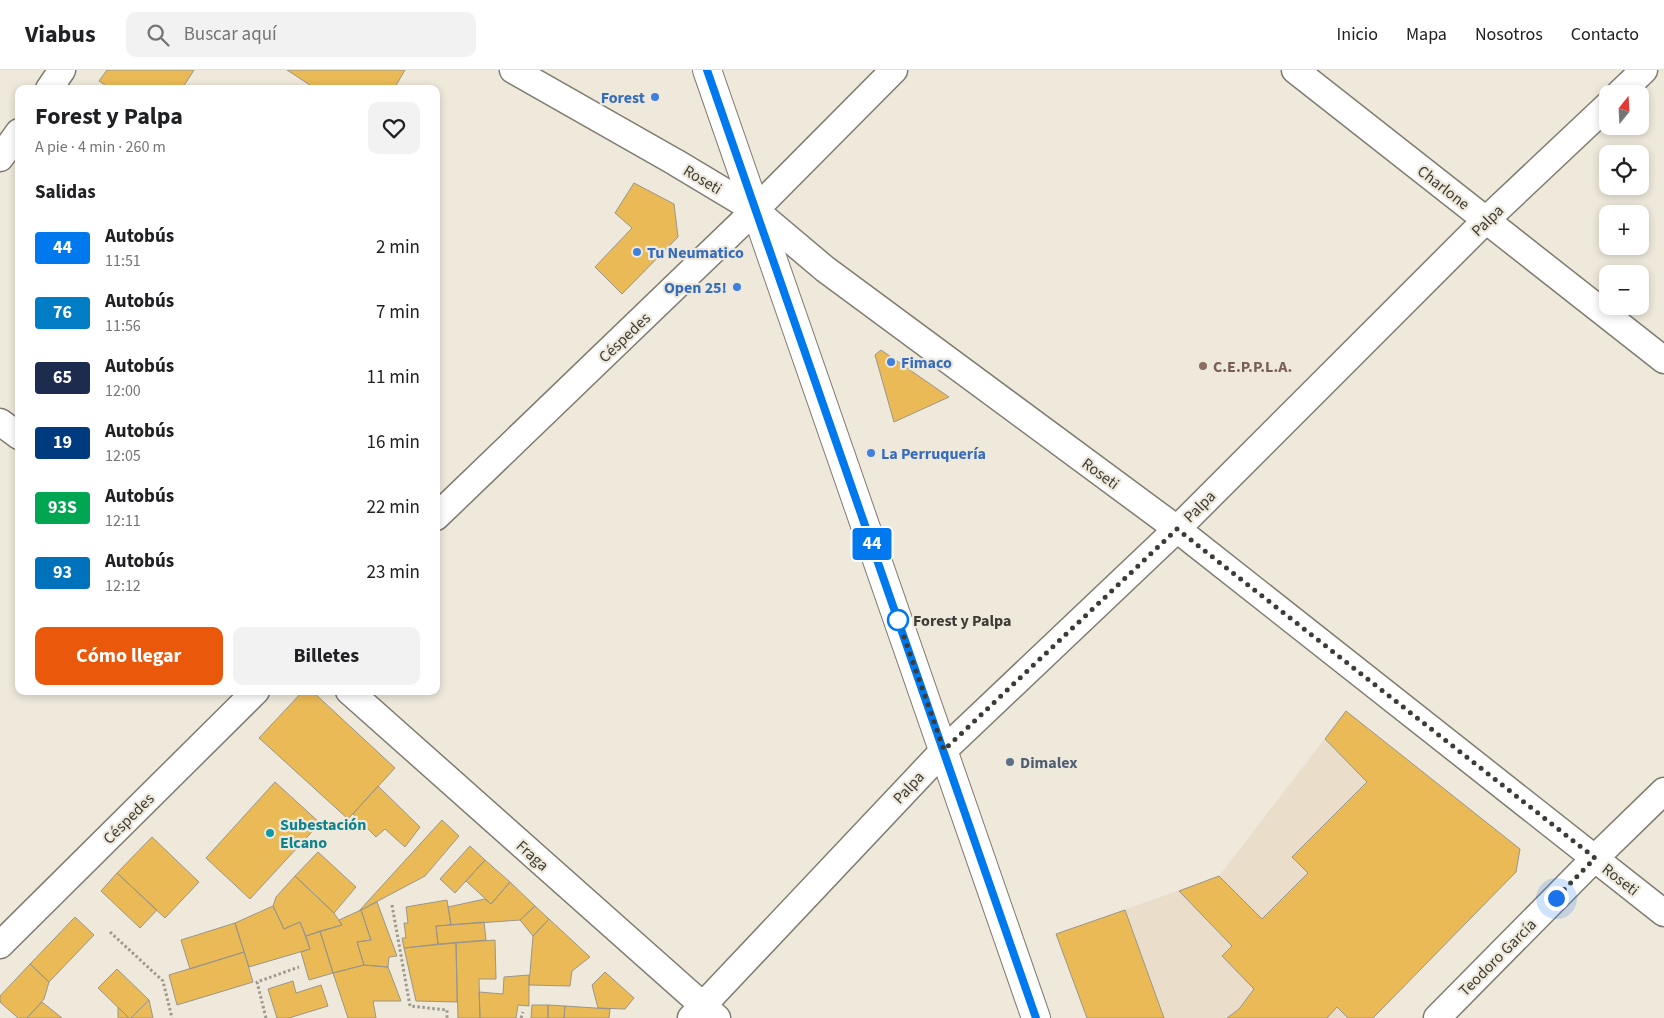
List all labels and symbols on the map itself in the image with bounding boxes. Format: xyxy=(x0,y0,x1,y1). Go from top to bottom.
north arrow xyxy=(1599,85,1649,135)
place label: Forest xyxy=(601,87,645,109)
marker: Forest xyxy=(649,91,661,103)
street label: Roseti xyxy=(679,160,726,200)
street label: Charlone xyxy=(1413,160,1474,215)
street label: Palpa xyxy=(1467,200,1509,242)
place label: Tu Neumatico xyxy=(647,242,744,264)
marker: Tu Neumatico xyxy=(631,246,643,258)
place label: Open 25! xyxy=(664,277,727,299)
marker: Open 25! xyxy=(731,281,743,293)
street label: Céspedes xyxy=(594,307,656,368)
place label: Fimaco xyxy=(901,352,952,374)
marker: Fimaco xyxy=(885,356,897,368)
place label: C.E.P.P.L.A. xyxy=(1213,356,1292,378)
marker: C.E.P.P.L.A. xyxy=(1197,360,1209,372)
place label: La Perruquería xyxy=(881,443,986,465)
marker: La Perruquería xyxy=(865,447,877,459)
street label: Roseti xyxy=(1077,453,1124,495)
street label: Palpa xyxy=(1179,486,1221,528)
line badge: 44 xyxy=(850,528,894,560)
marker: Forest y Palpa xyxy=(887,609,909,631)
place label: Forest y Palpa xyxy=(913,610,1012,632)
place label: Dimalex xyxy=(1020,752,1078,774)
marker: Dimalex xyxy=(1004,756,1016,768)
street label: Palpa xyxy=(888,767,929,809)
street label: Céspedes xyxy=(98,788,159,849)
place label: Subestación Elcano xyxy=(280,814,366,854)
marker: Subestación Elcano xyxy=(264,827,276,839)
street label: Fraga xyxy=(511,835,553,876)
street label: Roseti xyxy=(1597,858,1643,901)
your location xyxy=(1544,886,1569,911)
street label: Teodoro García xyxy=(1454,914,1541,1001)

